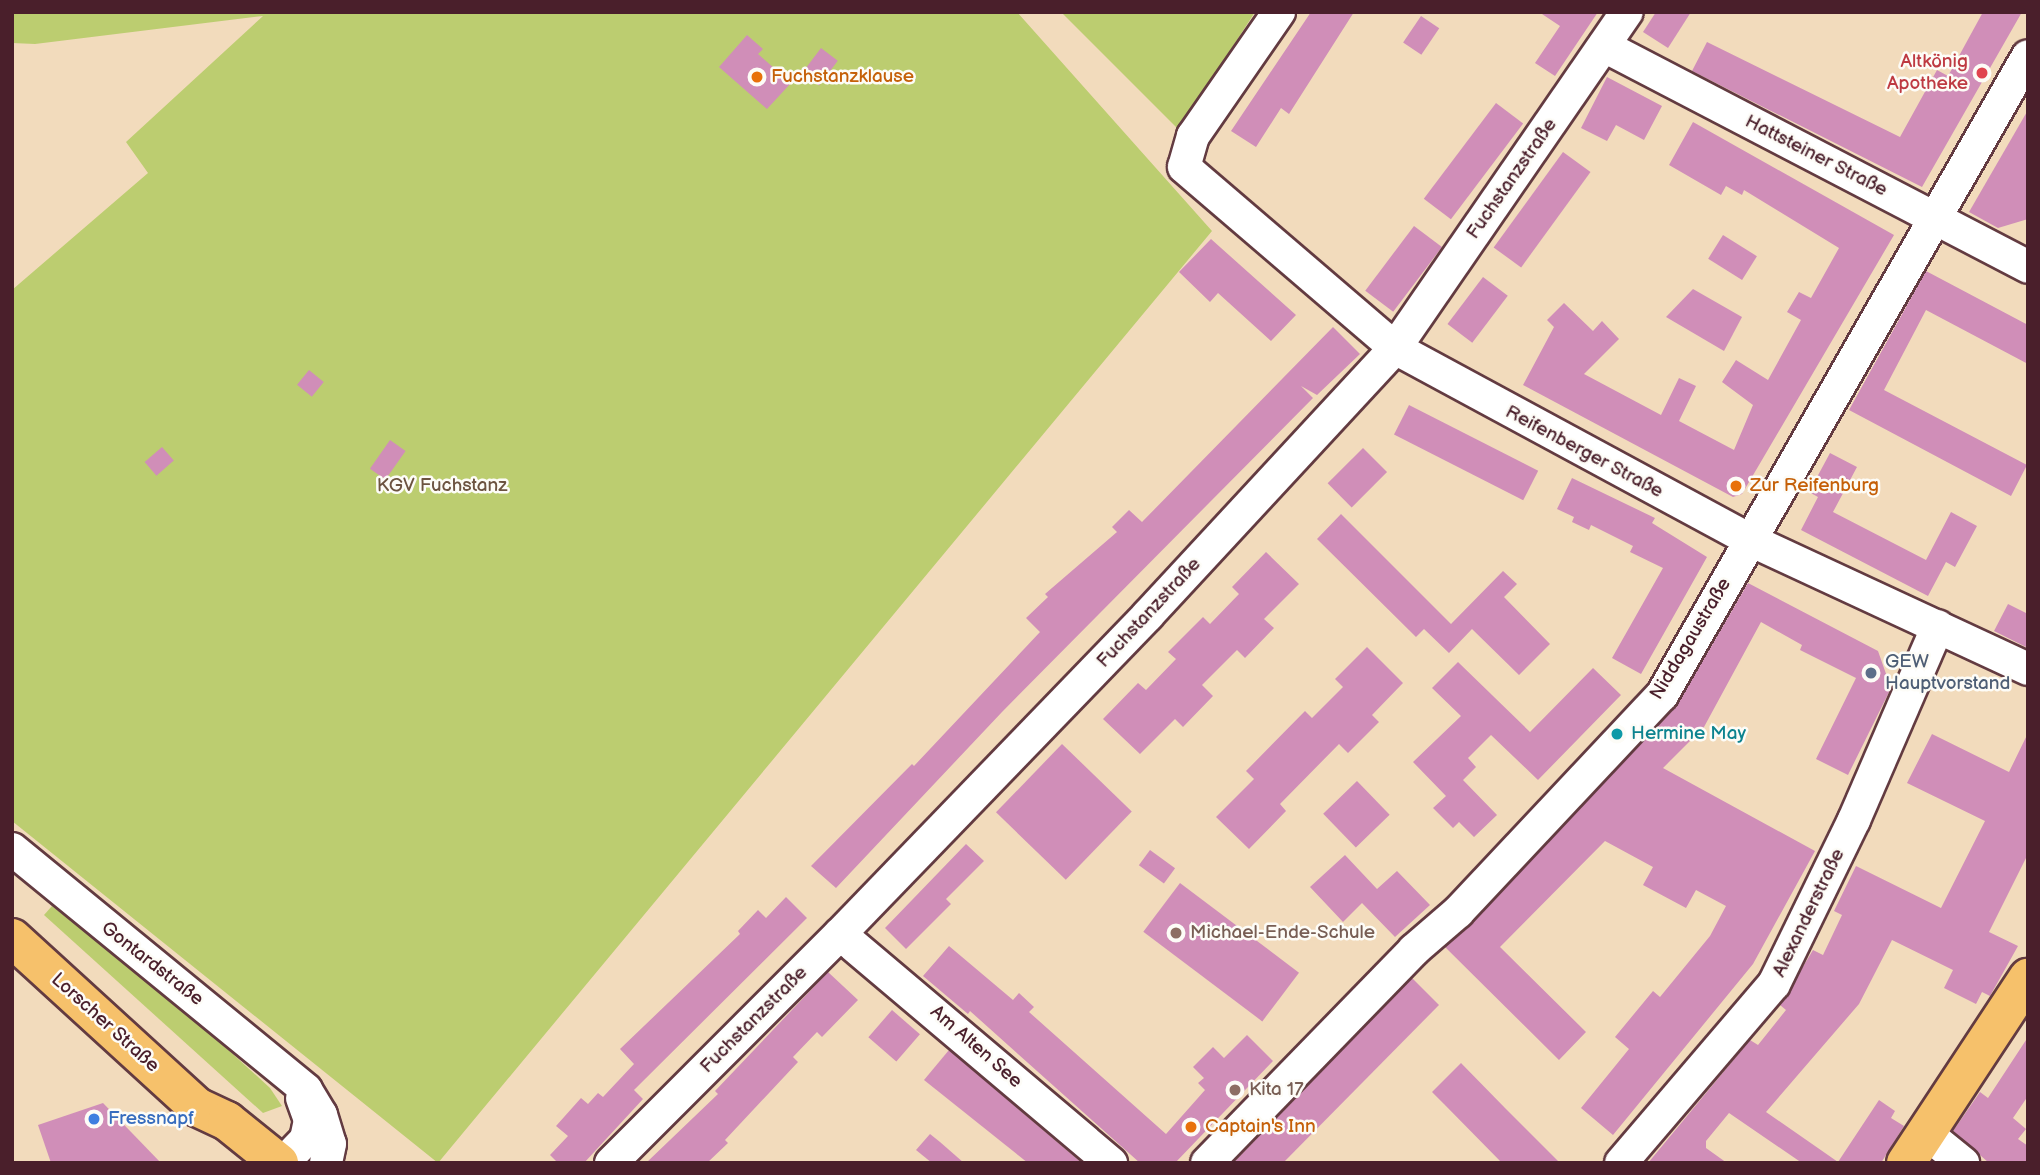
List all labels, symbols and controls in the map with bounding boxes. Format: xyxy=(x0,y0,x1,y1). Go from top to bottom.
place label: Altkönig Apotheke xyxy=(1887,51,1968,95)
marker: Altkönig Apotheke xyxy=(1974,65,1990,81)
place label: Fuchstanzklause xyxy=(771,66,914,88)
marker: Fuchstanzklause xyxy=(749,69,765,85)
street label: Hattsteiner Straße xyxy=(1741,110,1891,202)
street label: Fuchstanzstraße xyxy=(1462,114,1562,244)
street label: Reifenberger Straße xyxy=(1501,401,1667,503)
park label: KGV Fuchstanz xyxy=(377,475,507,497)
place label: Zur Reifenburg xyxy=(1750,475,1879,497)
marker: Zur Reifenburg xyxy=(1728,478,1744,494)
street label: Fuchstanzstraße xyxy=(1092,553,1206,673)
street label: Niddagaustraße xyxy=(1646,574,1736,704)
place label: GEW Hauptvorstand xyxy=(1885,651,2010,695)
marker: GEW Hauptvorstand xyxy=(1863,665,1879,681)
place label: Hermine May xyxy=(1631,723,1746,745)
marker: Hermine May xyxy=(1609,726,1625,742)
street label: Alexanderstraße xyxy=(1768,845,1850,981)
street label: Gontardstraße xyxy=(96,917,208,1011)
place label: Michael-Ende-Schule xyxy=(1190,922,1375,944)
marker: Michael-Ende-Schule xyxy=(1168,925,1184,941)
street label: Fuchstanzstraße xyxy=(696,962,812,1078)
street label: Lorscher Straße xyxy=(46,968,164,1078)
street label: Am Alten See xyxy=(925,1001,1027,1093)
place label: Kita 17 xyxy=(1249,1079,1304,1101)
marker: Kita 17 xyxy=(1227,1082,1243,1098)
place label: Fressnapf xyxy=(108,1108,194,1130)
marker: Fressnapf xyxy=(86,1111,102,1127)
place label: Captain's Inn xyxy=(1205,1116,1316,1138)
marker: Captain's Inn xyxy=(1183,1119,1199,1135)

